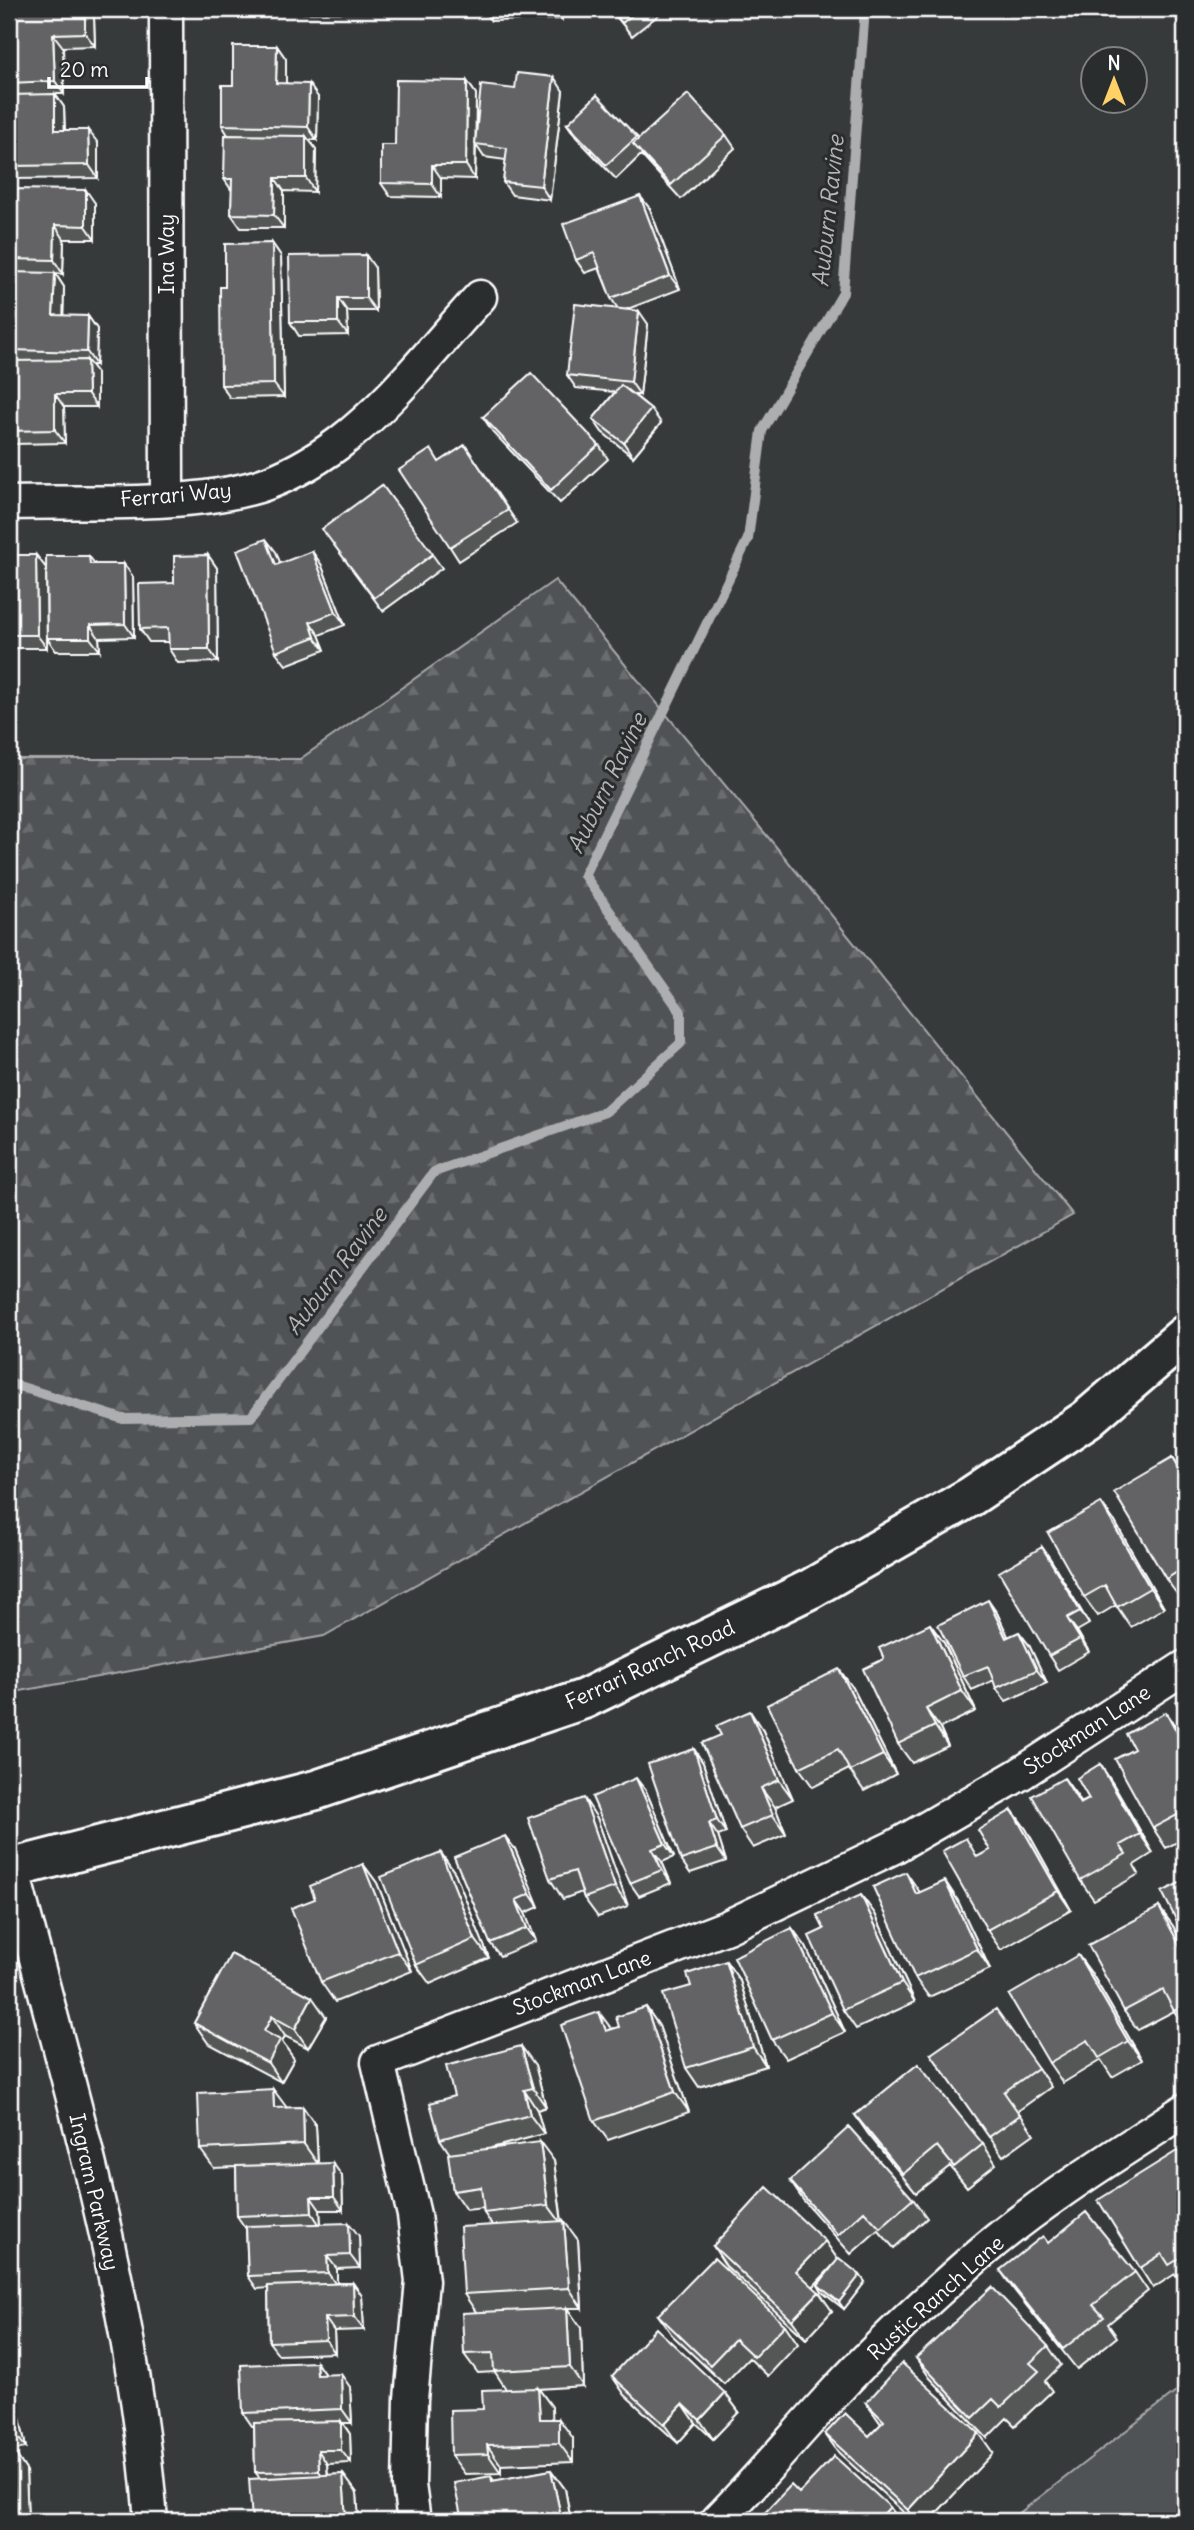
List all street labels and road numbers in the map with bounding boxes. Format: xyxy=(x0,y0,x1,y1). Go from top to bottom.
street label: Ina Way xyxy=(153,214,180,294)
street label: Ferrari Way xyxy=(119,476,233,513)
street label: Ferrari Ranch Road xyxy=(561,1614,739,1716)
street label: Stockman Lane xyxy=(1018,1679,1155,1781)
street label: Stockman Lane xyxy=(509,1944,655,2021)
street label: Ingram Parkway xyxy=(63,2111,126,2273)
street label: Rustic Ranch Lane xyxy=(862,2229,1010,2366)

